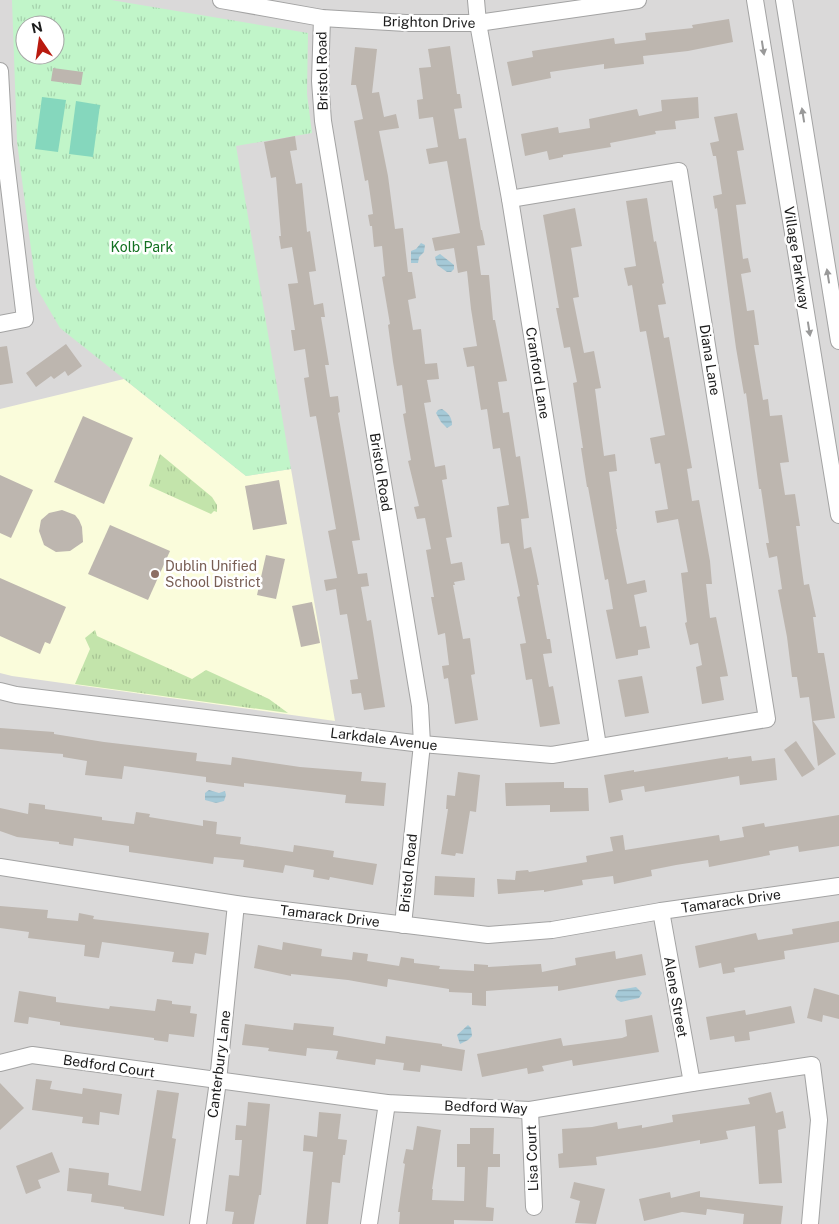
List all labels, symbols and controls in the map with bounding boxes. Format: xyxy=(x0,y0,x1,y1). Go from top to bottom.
street label: Brighton Drive xyxy=(382,13,476,31)
north arrow xyxy=(15,15,65,65)
text: N xyxy=(30,18,44,36)
street label: Bristol Road xyxy=(313,31,331,111)
one-way arrow xyxy=(759,40,767,56)
one-way arrow xyxy=(798,107,806,123)
street label: Village Parkway xyxy=(781,205,813,311)
park label: Kolb Park xyxy=(111,239,174,255)
one-way arrow xyxy=(824,267,832,283)
one-way arrow xyxy=(805,322,813,338)
street label: Diana Lane xyxy=(696,323,724,397)
street label: Cranford Lane xyxy=(523,326,553,420)
street label: Bristol Road xyxy=(367,432,395,512)
place label: Dublin Unified School District xyxy=(165,558,261,590)
marker: Dublin Unified School District xyxy=(149,568,161,580)
street label: Larkdale Avenue xyxy=(329,724,439,754)
street label: Bristol Road xyxy=(396,833,420,913)
street label: Tamarack Drive xyxy=(680,886,782,916)
street label: Tamarack Drive xyxy=(279,902,381,930)
street label: Alene Street xyxy=(661,955,691,1039)
street label: Canterbury Lane xyxy=(204,1009,234,1119)
street label: Bedford Court xyxy=(62,1052,156,1080)
street label: Bedford Way xyxy=(444,1098,529,1116)
street label: Lisa Court xyxy=(523,1125,541,1191)

